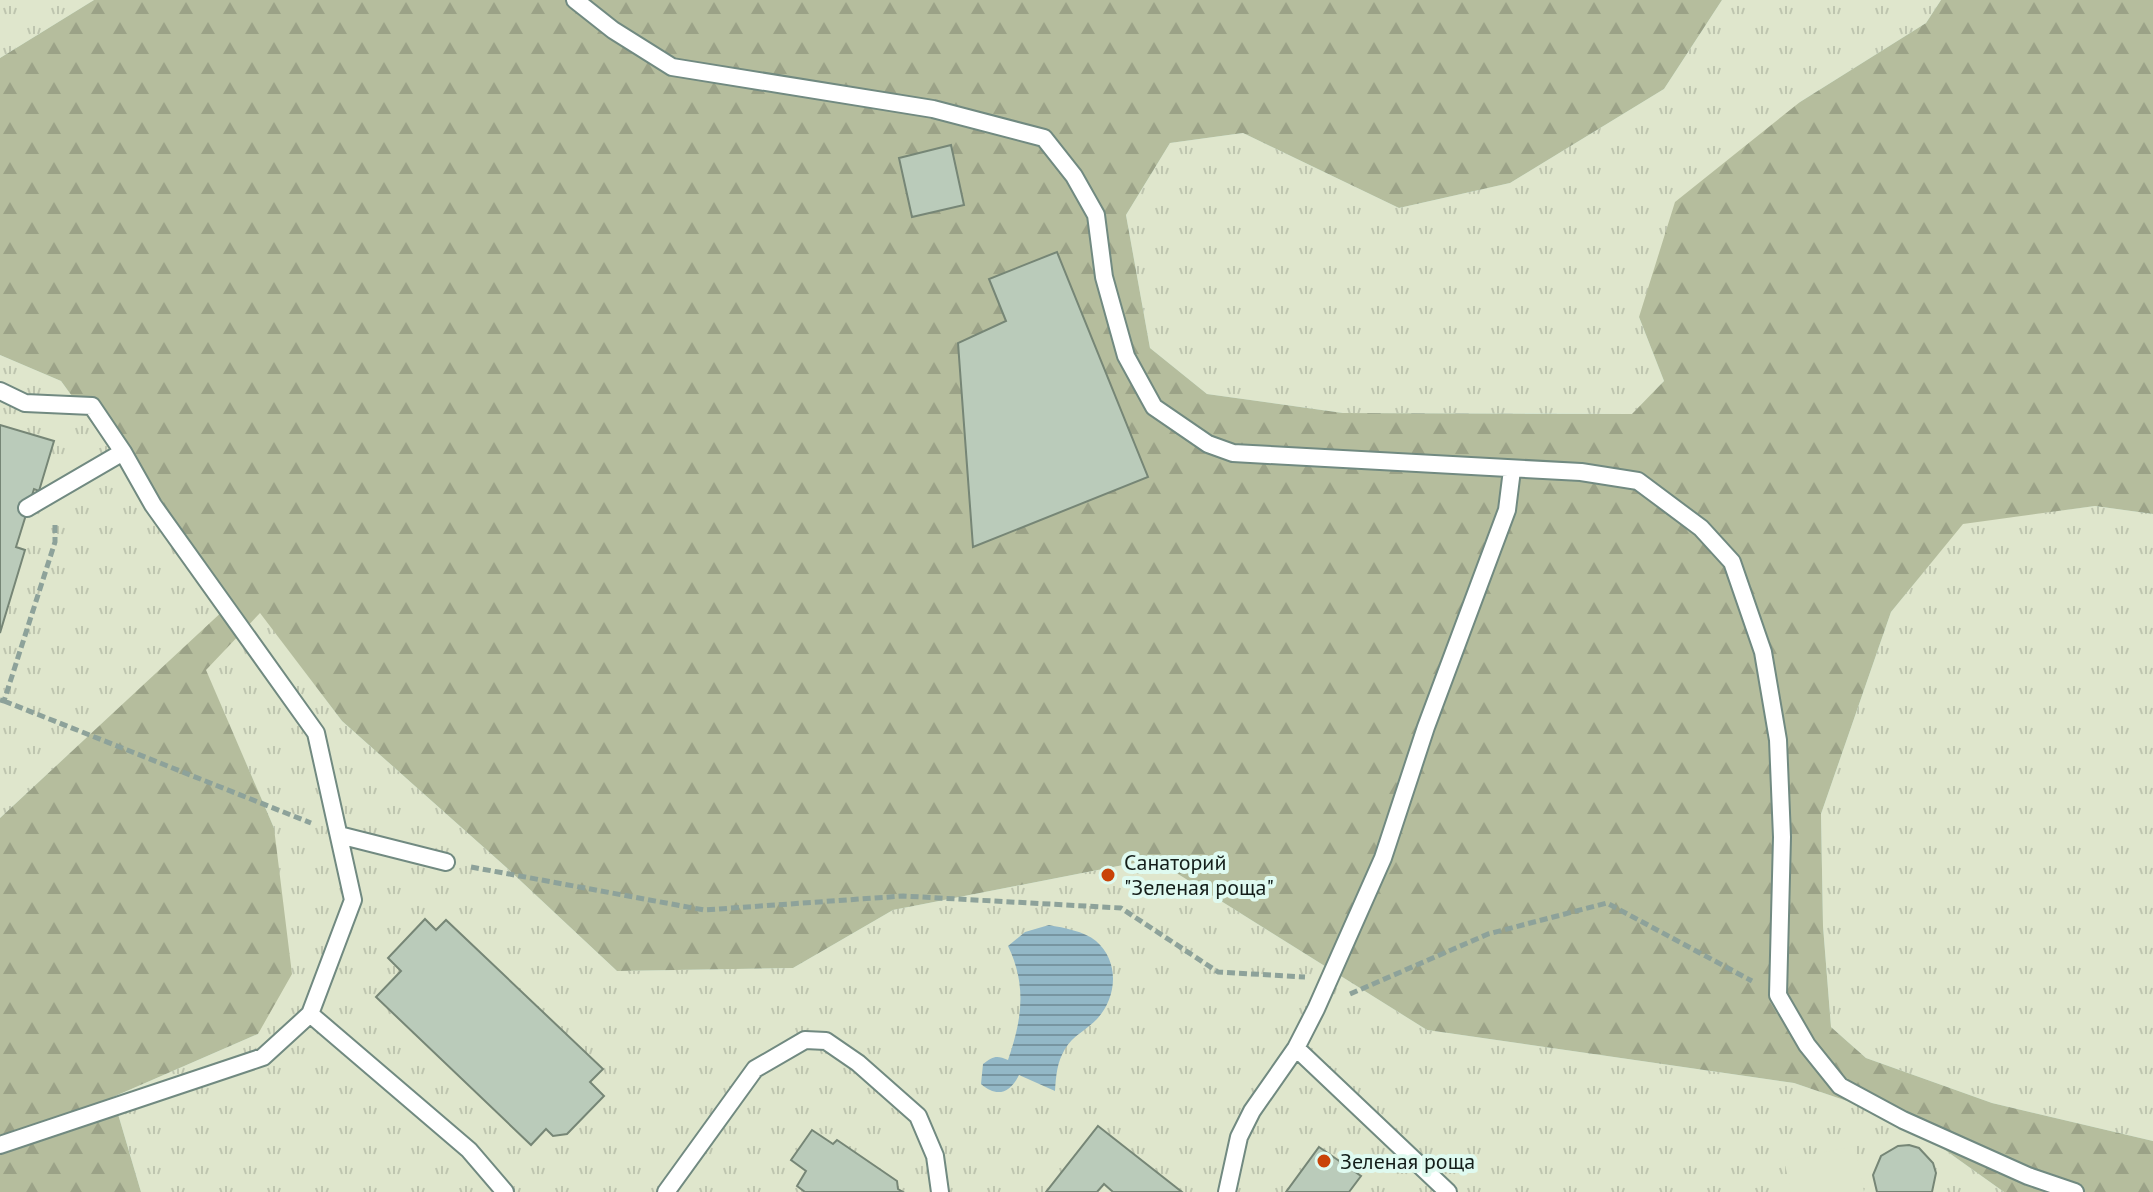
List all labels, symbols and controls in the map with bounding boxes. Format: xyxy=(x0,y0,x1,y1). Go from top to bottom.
place label: Санаторий "Зеленая роща" xyxy=(1124,848,1274,901)
marker: Санаторий "Зеленая роща" xyxy=(1099,866,1117,884)
place label: Зеленая роща xyxy=(1340,1147,1475,1175)
marker: Зеленая роща xyxy=(1315,1152,1333,1170)

